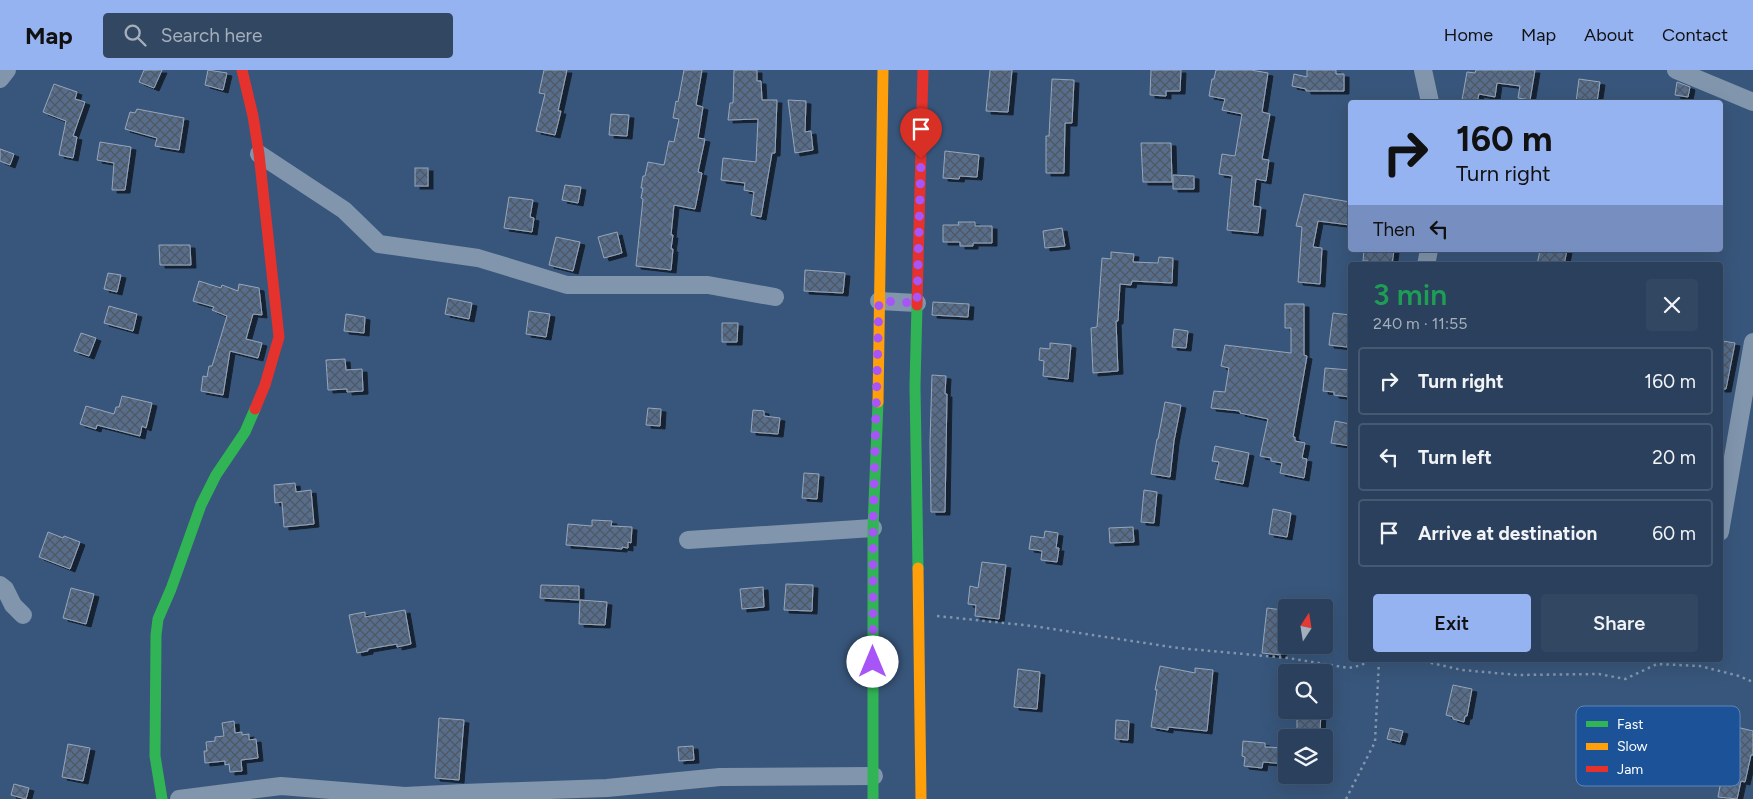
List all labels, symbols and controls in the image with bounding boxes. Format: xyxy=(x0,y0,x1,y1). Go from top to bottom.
search box xyxy=(103,13,453,58)
text: Map xyxy=(25,21,73,50)
icon: search xyxy=(121,21,149,49)
text: Search here xyxy=(161,24,262,47)
text: Home xyxy=(1444,24,1493,46)
text: Map xyxy=(1521,24,1556,46)
text: About xyxy=(1584,24,1634,46)
text: Contact xyxy=(1662,24,1728,46)
pin xyxy=(900,108,942,159)
icon: arrive xyxy=(907,115,935,143)
text: 160 m xyxy=(1456,118,1553,160)
icon: right xyxy=(1373,120,1438,185)
text: Turn right xyxy=(1456,160,1551,187)
icon: left xyxy=(1425,215,1453,243)
text: Then xyxy=(1373,218,1415,241)
text: 3 min xyxy=(1373,276,1447,313)
button: close xyxy=(1646,279,1698,331)
text: 240 m · 11:55 xyxy=(1373,314,1467,333)
icon: right xyxy=(1375,367,1403,395)
text: Turn right xyxy=(1418,370,1504,393)
text: 160 m xyxy=(1644,370,1696,393)
icon: left xyxy=(1375,443,1403,471)
text: Turn left xyxy=(1418,446,1492,469)
text: 20 m xyxy=(1652,446,1696,469)
icon: arrive xyxy=(1375,519,1403,547)
text: Arrive at destination xyxy=(1418,522,1597,545)
text: 60 m xyxy=(1652,522,1696,545)
button: Exit xyxy=(1373,594,1531,652)
button: Share xyxy=(1541,594,1698,652)
north arrow xyxy=(1278,599,1332,654)
map controls xyxy=(1278,599,1333,784)
position arrow xyxy=(846,635,898,687)
button: search xyxy=(1278,664,1333,719)
legend xyxy=(1576,706,1740,786)
text: Fast xyxy=(1617,716,1643,733)
button: layers xyxy=(1278,729,1333,784)
text: Slow xyxy=(1617,738,1648,755)
text: Jam xyxy=(1617,761,1643,778)

